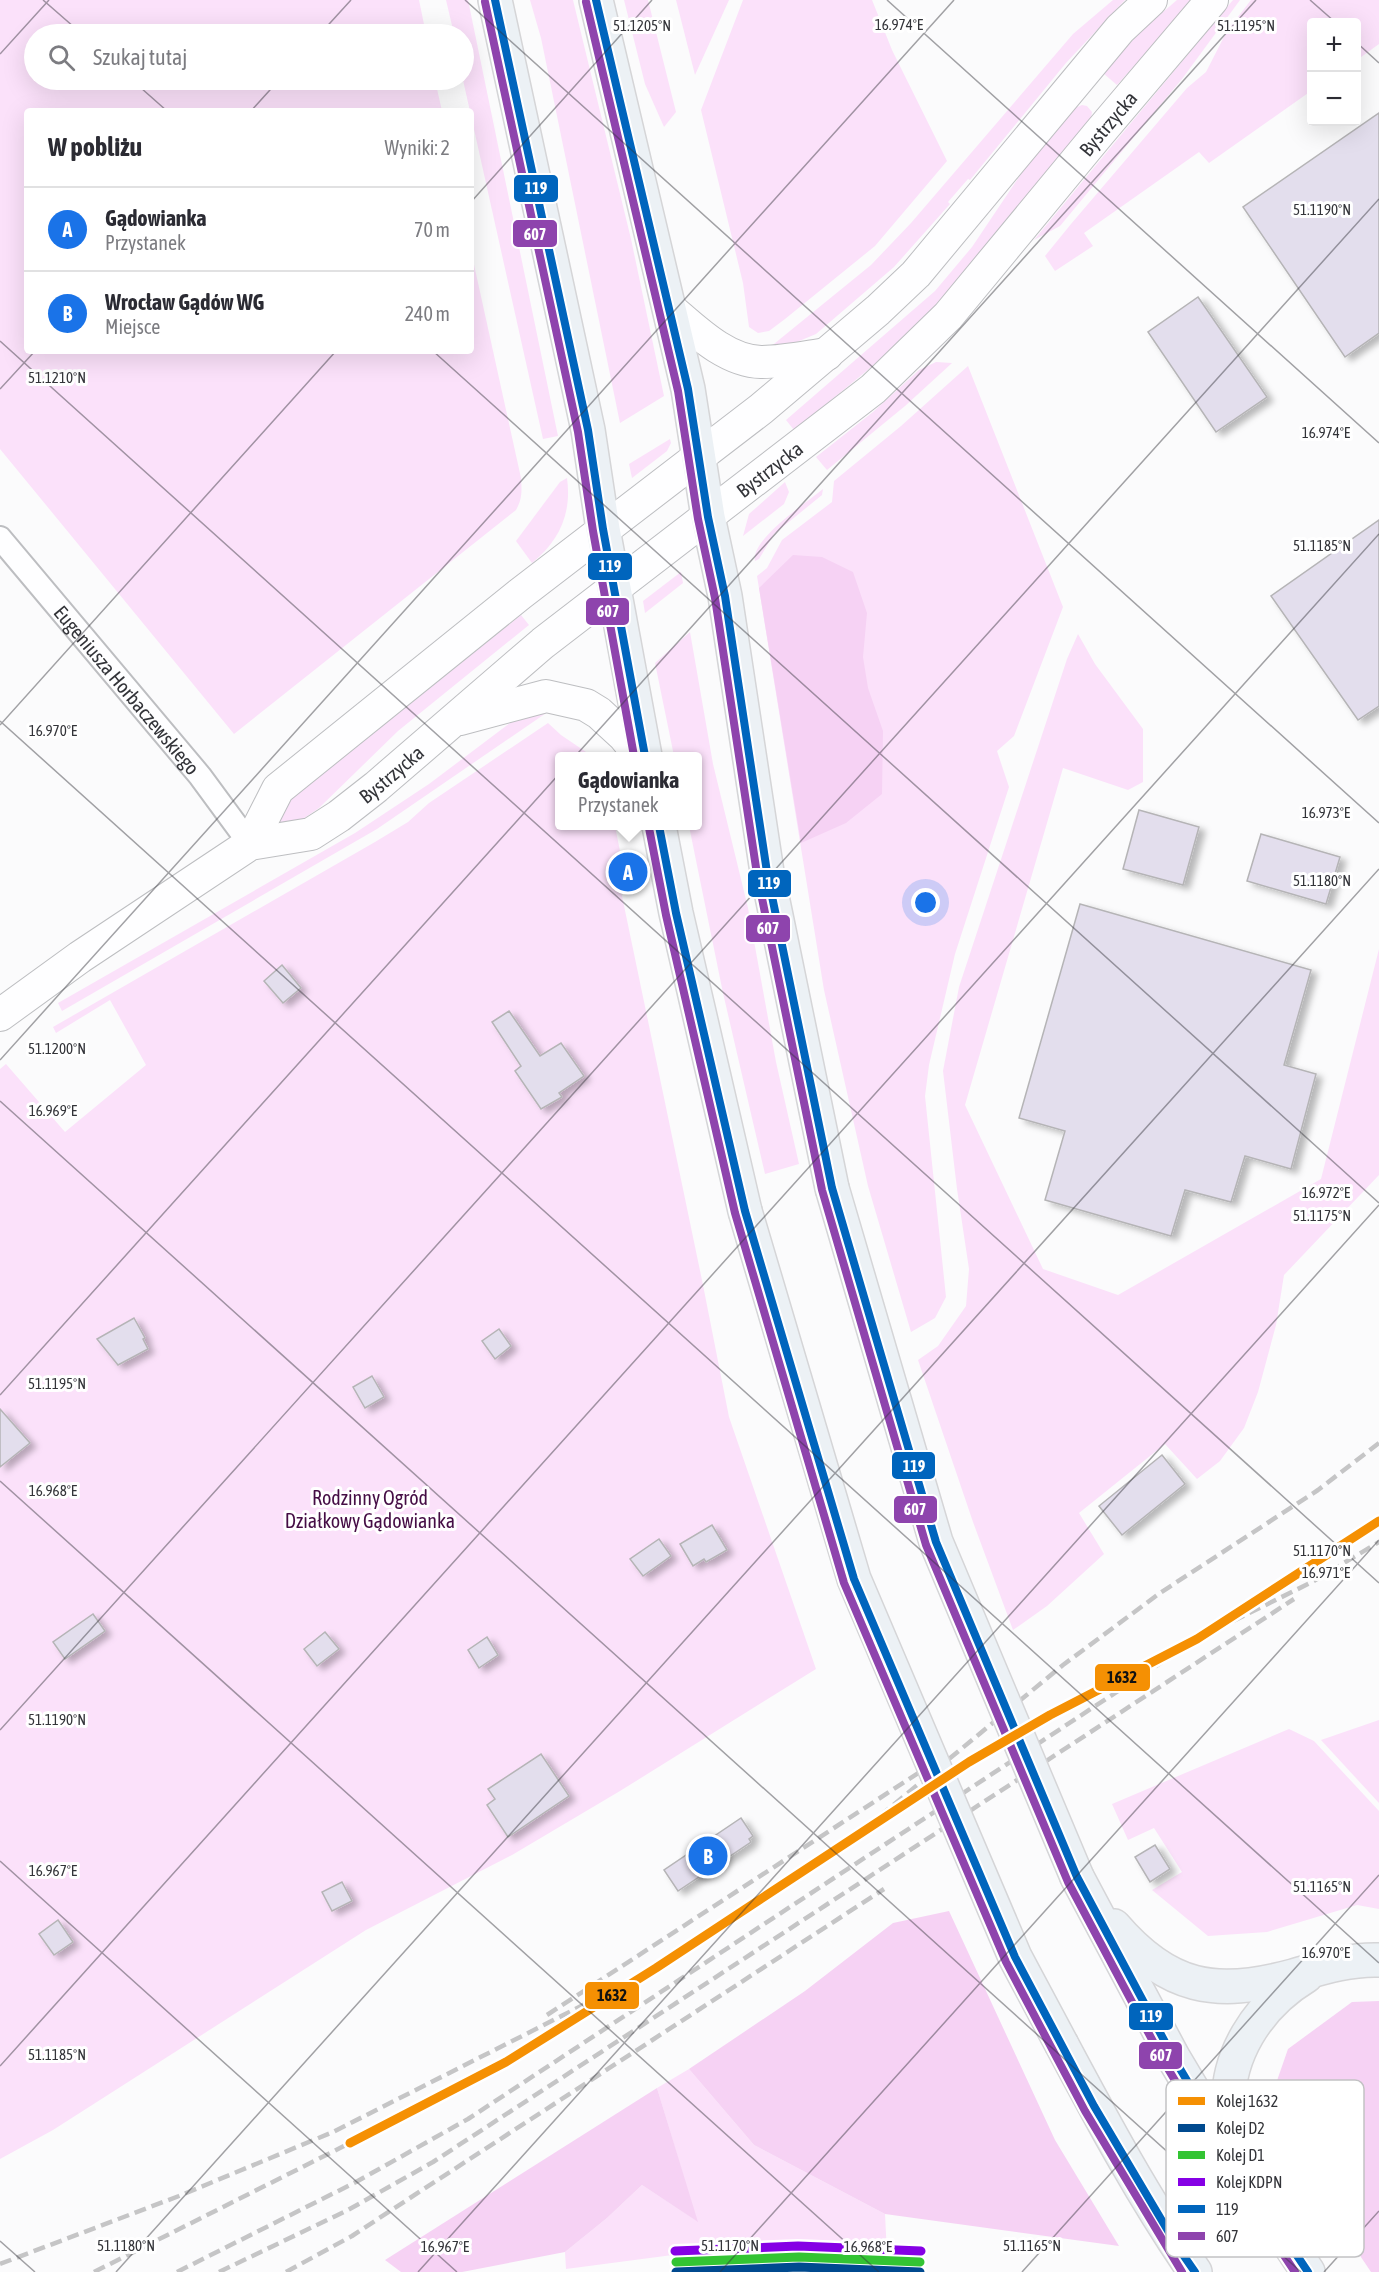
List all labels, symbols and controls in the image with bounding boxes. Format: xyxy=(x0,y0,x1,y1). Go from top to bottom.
text: 16.974°E xyxy=(875,16,924,33)
text: 51.1205°N xyxy=(613,17,671,34)
text: 51.1195°N xyxy=(1217,17,1275,34)
map controls xyxy=(1307,18,1361,126)
button: + xyxy=(1307,18,1361,72)
search box xyxy=(24,24,474,90)
icon: search xyxy=(45,41,78,74)
text: Szukaj tutaj xyxy=(93,44,187,70)
button: − xyxy=(1307,72,1361,126)
street label: Bystrzycka xyxy=(1074,86,1141,160)
text: W pobliżu xyxy=(48,132,142,162)
text: Wyniki: 2 xyxy=(384,136,450,159)
line badge: 119 xyxy=(513,174,559,203)
text: 119 xyxy=(525,179,548,197)
text: 51.1190°N xyxy=(1293,201,1351,218)
text: Gądowianka xyxy=(105,205,206,231)
text: A xyxy=(63,218,72,241)
text: 70 m xyxy=(414,218,450,241)
line badge: 607 xyxy=(512,219,558,248)
text: 607 xyxy=(524,225,546,243)
text: Przystanek xyxy=(105,231,186,254)
text: Wrocław Gądów WG xyxy=(105,289,264,315)
text: B xyxy=(63,302,72,325)
text: 240 m xyxy=(405,302,450,325)
text: Miejsce xyxy=(105,315,160,338)
text: 51.1210°N xyxy=(28,369,86,386)
text: 16.974°E xyxy=(1302,424,1351,441)
street label: Bystrzycka xyxy=(732,436,807,502)
text: 51.1185°N xyxy=(1293,537,1351,554)
line badge: 119 xyxy=(587,552,633,581)
text: 119 xyxy=(599,557,622,575)
line badge: 607 xyxy=(585,597,630,626)
street label: Eugeniusza Horbaczewskiego xyxy=(50,601,205,779)
text: 607 xyxy=(597,602,619,620)
text: 16.970°E xyxy=(29,722,78,739)
street label: Bystrzycka xyxy=(354,740,428,808)
popup xyxy=(555,752,702,830)
text: Gądowianka xyxy=(578,767,679,793)
text: Przystanek xyxy=(578,793,659,816)
text: 16.973°E xyxy=(1302,804,1351,821)
pin: A xyxy=(608,850,648,894)
line badge: 119 xyxy=(747,869,792,898)
text: 51.1180°N xyxy=(1293,872,1351,889)
text: 119 xyxy=(758,874,781,892)
your location xyxy=(911,888,940,917)
line badge: 607 xyxy=(745,914,791,943)
text: 607 xyxy=(757,919,779,937)
text: 51.1200°N xyxy=(28,1040,86,1057)
text: 16.969°E xyxy=(29,1102,78,1119)
text: 16.972°E xyxy=(1302,1184,1351,1201)
text: 51.1175°N xyxy=(1293,1207,1351,1224)
text: 51.1195°N xyxy=(28,1375,86,1392)
line badge: 119 xyxy=(891,1451,936,1480)
text: 119 xyxy=(903,1457,926,1475)
text: 16.968°E xyxy=(29,1482,78,1499)
park label: Rodzinny Ogród Działkowy Gądowianka xyxy=(285,1486,455,1532)
line badge: 607 xyxy=(893,1495,938,1524)
text: 607 xyxy=(904,1500,926,1518)
text: 51.1170°N xyxy=(1293,1542,1351,1559)
text: 16.971°E xyxy=(1302,1564,1351,1581)
line badge: 1632 xyxy=(1094,1663,1151,1692)
text: 1632 xyxy=(1107,1668,1137,1686)
text: 51.1190°N xyxy=(28,1711,86,1728)
pin: B xyxy=(688,1834,728,1878)
text: 16.967°E xyxy=(29,1862,78,1879)
text: 51.1165°N xyxy=(1293,1878,1351,1895)
text: 16.970°E xyxy=(1302,1944,1351,1961)
line badge: 1632 xyxy=(584,1981,640,2010)
text: 1632 xyxy=(597,1986,627,2004)
line badge: 119 xyxy=(1128,2002,1174,2031)
text: 119 xyxy=(1140,2007,1163,2025)
line badge: 607 xyxy=(1138,2041,1183,2070)
text: 51.1185°N xyxy=(28,2046,86,2063)
text: 607 xyxy=(1150,2046,1172,2064)
legend xyxy=(1166,2080,1364,2257)
text: Kolej 1632 xyxy=(1216,2092,1278,2111)
text: Kolej D2 xyxy=(1216,2119,1265,2138)
text: Kolej D1 xyxy=(1216,2146,1265,2165)
text: Kolej KDPN xyxy=(1216,2173,1282,2192)
text: 119 xyxy=(1216,2200,1239,2218)
text: 607 xyxy=(1216,2227,1239,2245)
text: 51.1180°N xyxy=(97,2237,155,2254)
text: 51.1170°N xyxy=(701,2237,759,2254)
text: 51.1165°N xyxy=(1003,2237,1061,2254)
text: 16.967°E xyxy=(421,2238,470,2255)
text: 16.968°E xyxy=(844,2238,893,2255)

